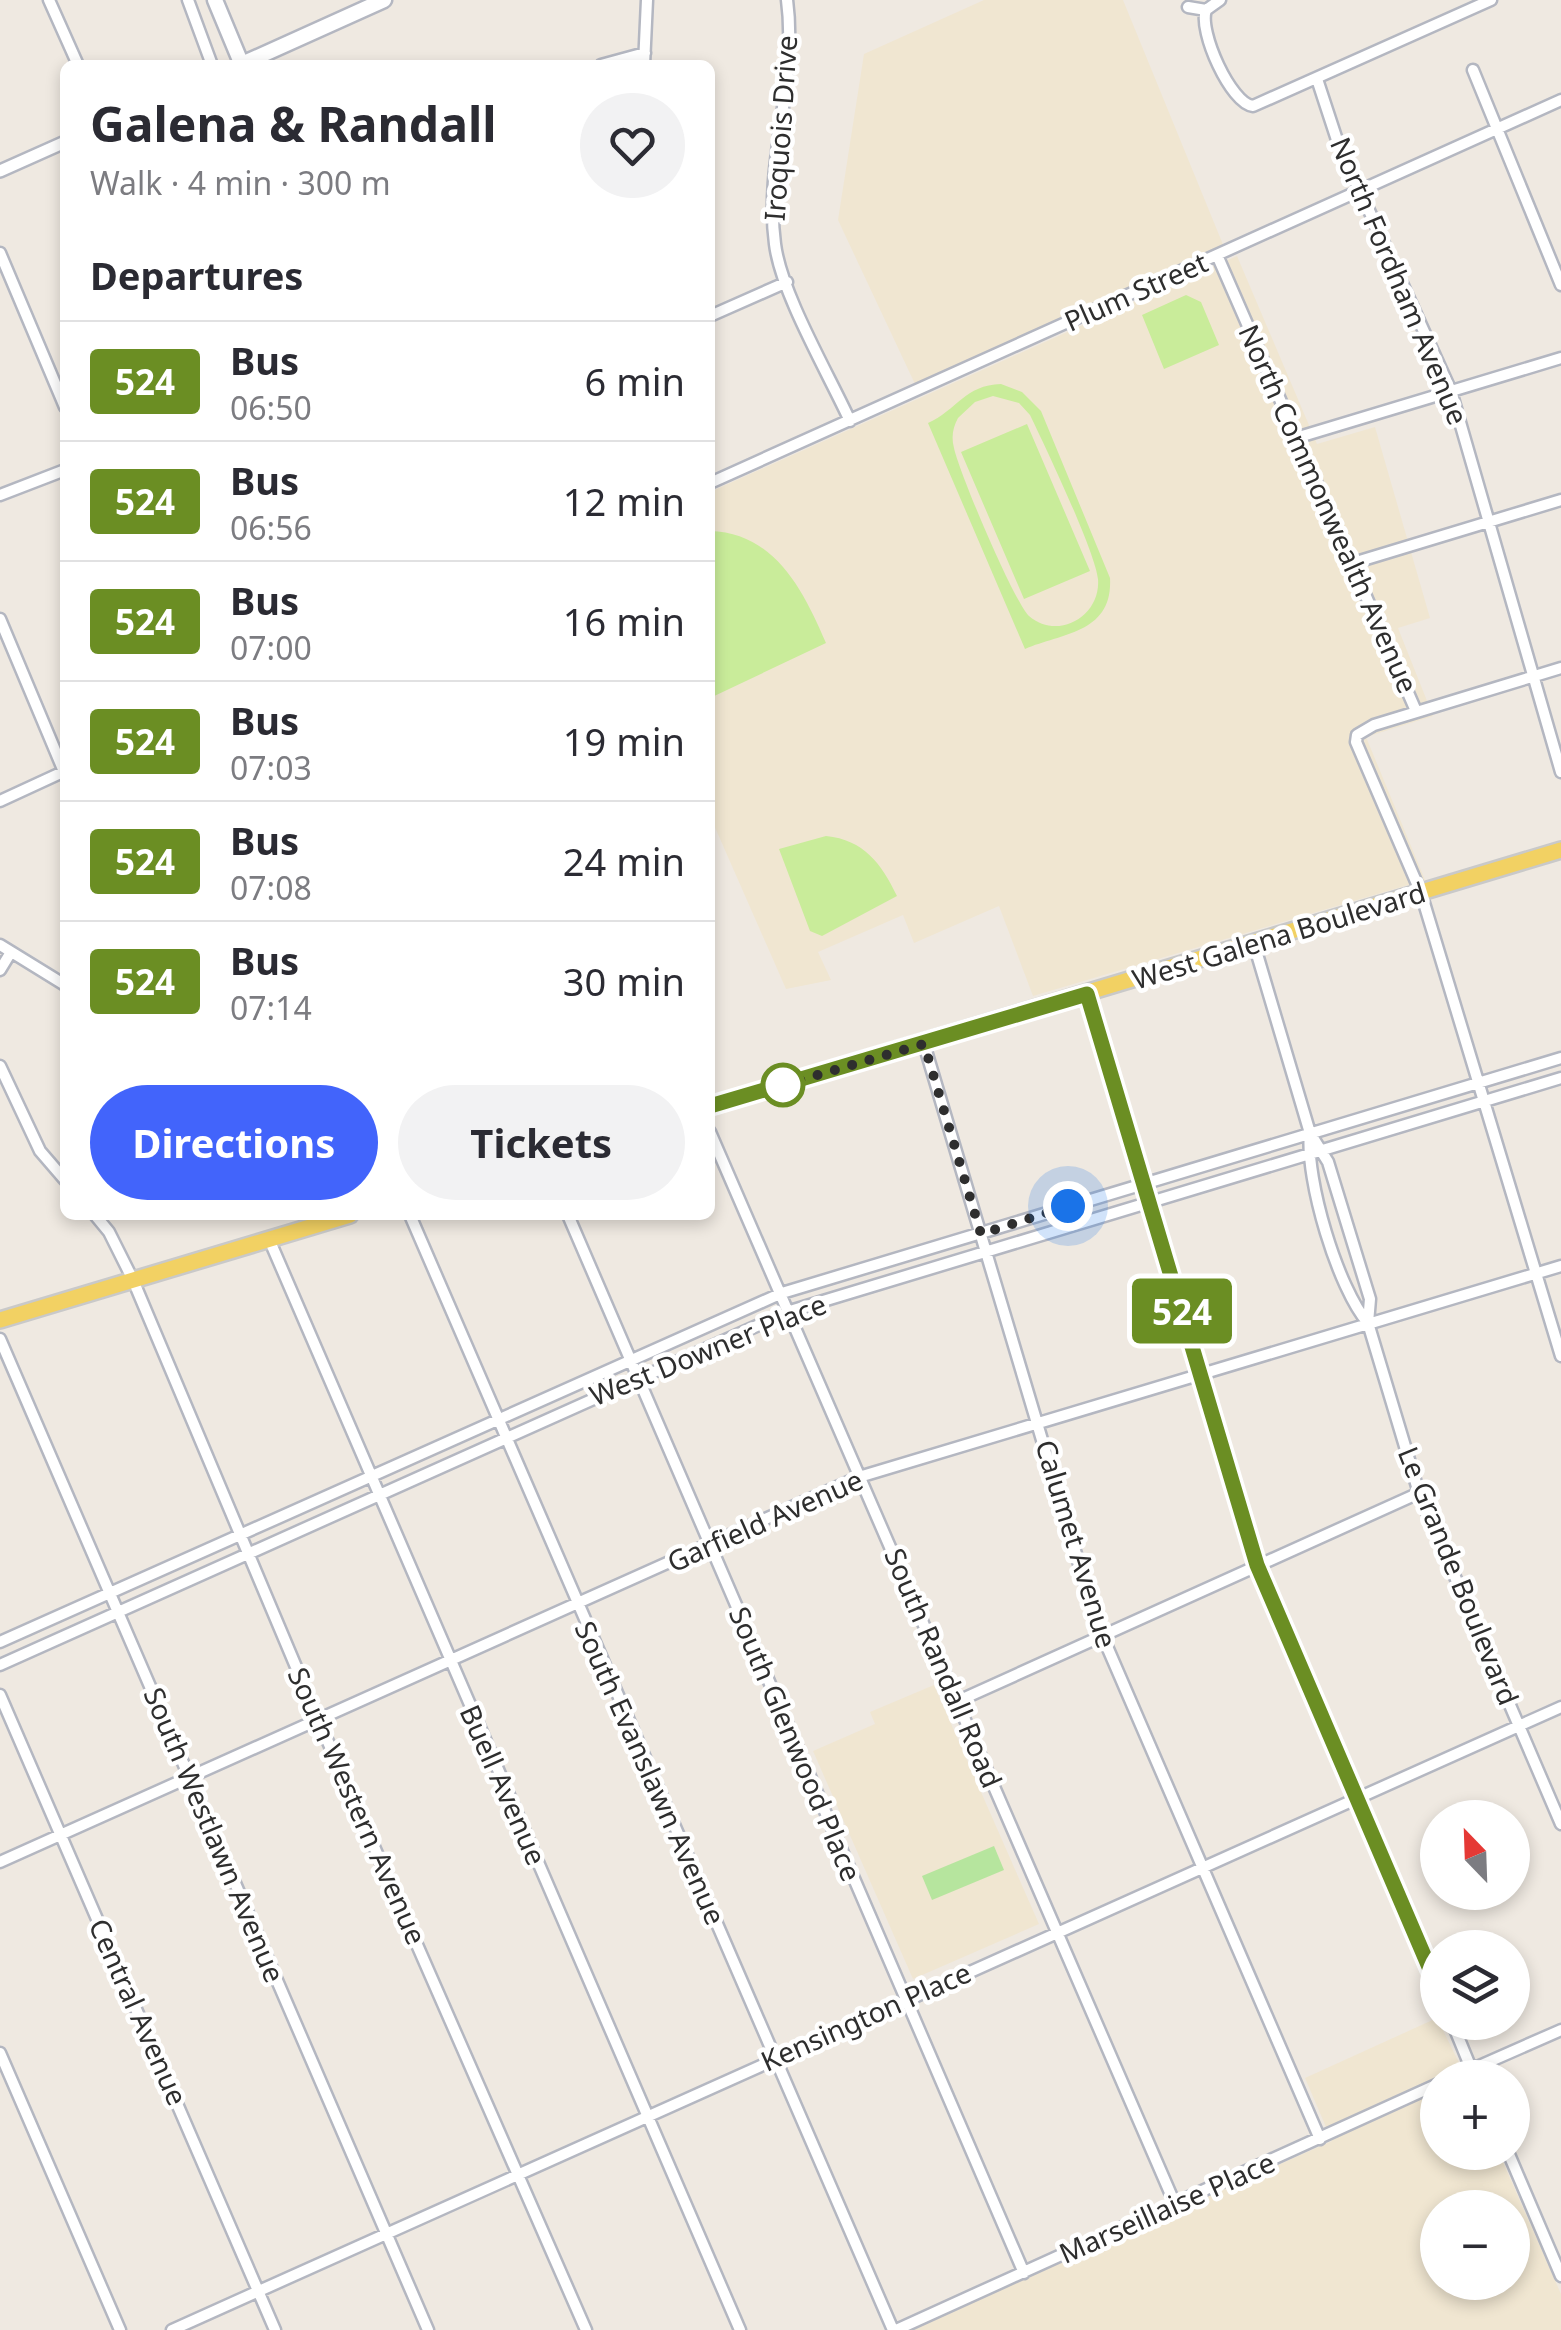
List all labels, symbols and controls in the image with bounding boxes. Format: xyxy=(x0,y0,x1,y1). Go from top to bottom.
street label: Iroquois Drive xyxy=(755,34,805,222)
text: Galena & Randall xyxy=(90,91,497,156)
button: heart xyxy=(580,93,685,198)
street label: North Fordham Avenue xyxy=(1322,131,1478,430)
text: Walk · 4 min · 300 m xyxy=(90,161,391,204)
street label: Plum Street xyxy=(1058,243,1213,340)
text: Departures xyxy=(90,249,303,301)
street label: North Commonwealth Avenue xyxy=(1230,318,1428,699)
text: Bus xyxy=(230,334,299,386)
text: 6 min xyxy=(585,355,685,407)
text: 524 xyxy=(115,358,175,405)
text: 06:50 xyxy=(230,386,312,429)
text: Bus xyxy=(230,454,299,506)
text: 12 min xyxy=(563,475,685,527)
text: 524 xyxy=(115,478,175,525)
text: 06:56 xyxy=(230,506,312,549)
text: Bus xyxy=(230,574,299,626)
text: 16 min xyxy=(563,595,685,647)
text: 524 xyxy=(115,598,175,645)
text: 07:00 xyxy=(230,626,312,669)
text: Bus xyxy=(230,694,299,746)
text: 19 min xyxy=(563,715,685,767)
text: 524 xyxy=(115,718,175,765)
text: 07:03 xyxy=(230,746,312,789)
text: Bus xyxy=(230,814,299,866)
text: 24 min xyxy=(563,835,685,887)
text: 524 xyxy=(115,838,175,885)
text: 07:08 xyxy=(230,866,312,909)
street label: West Galena Boulevard xyxy=(1128,872,1430,998)
text: Bus xyxy=(230,934,299,986)
text: 30 min xyxy=(563,955,685,1007)
text: 524 xyxy=(115,958,175,1005)
text: 07:14 xyxy=(230,986,312,1029)
unlabelled marker xyxy=(762,1064,804,1106)
button: Directions xyxy=(90,1085,378,1200)
button: Tickets xyxy=(398,1085,685,1200)
your location xyxy=(1043,1181,1093,1231)
line badge: 524 xyxy=(1124,1278,1240,1344)
street label: West Downer Place xyxy=(584,1284,832,1414)
text: 524 xyxy=(1152,1288,1212,1335)
street label: Calumet Avenue xyxy=(1027,1435,1127,1652)
street label: Le Grande Boulevard xyxy=(1390,1441,1528,1710)
street label: Garfield Avenue xyxy=(661,1460,868,1580)
street label: South Randall Road xyxy=(876,1542,1012,1793)
street label: South Glenwood Place xyxy=(721,1601,871,1887)
street label: South Evanslawn Avenue xyxy=(567,1615,735,1930)
street label: South Western Avenue xyxy=(280,1661,436,1950)
street label: South Westlawn Avenue xyxy=(136,1681,294,1988)
street label: Buell Avenue xyxy=(452,1699,556,1871)
north arrow xyxy=(1420,1800,1530,1910)
map controls xyxy=(1420,1800,1530,2300)
street label: Central Avenue xyxy=(81,1912,197,2111)
button: layers xyxy=(1420,1930,1530,2040)
street label: Kensington Place xyxy=(754,1953,977,2079)
button: + xyxy=(1420,2060,1530,2170)
street label: Marseillaise Place xyxy=(1053,2143,1280,2272)
button: − xyxy=(1420,2190,1530,2300)

